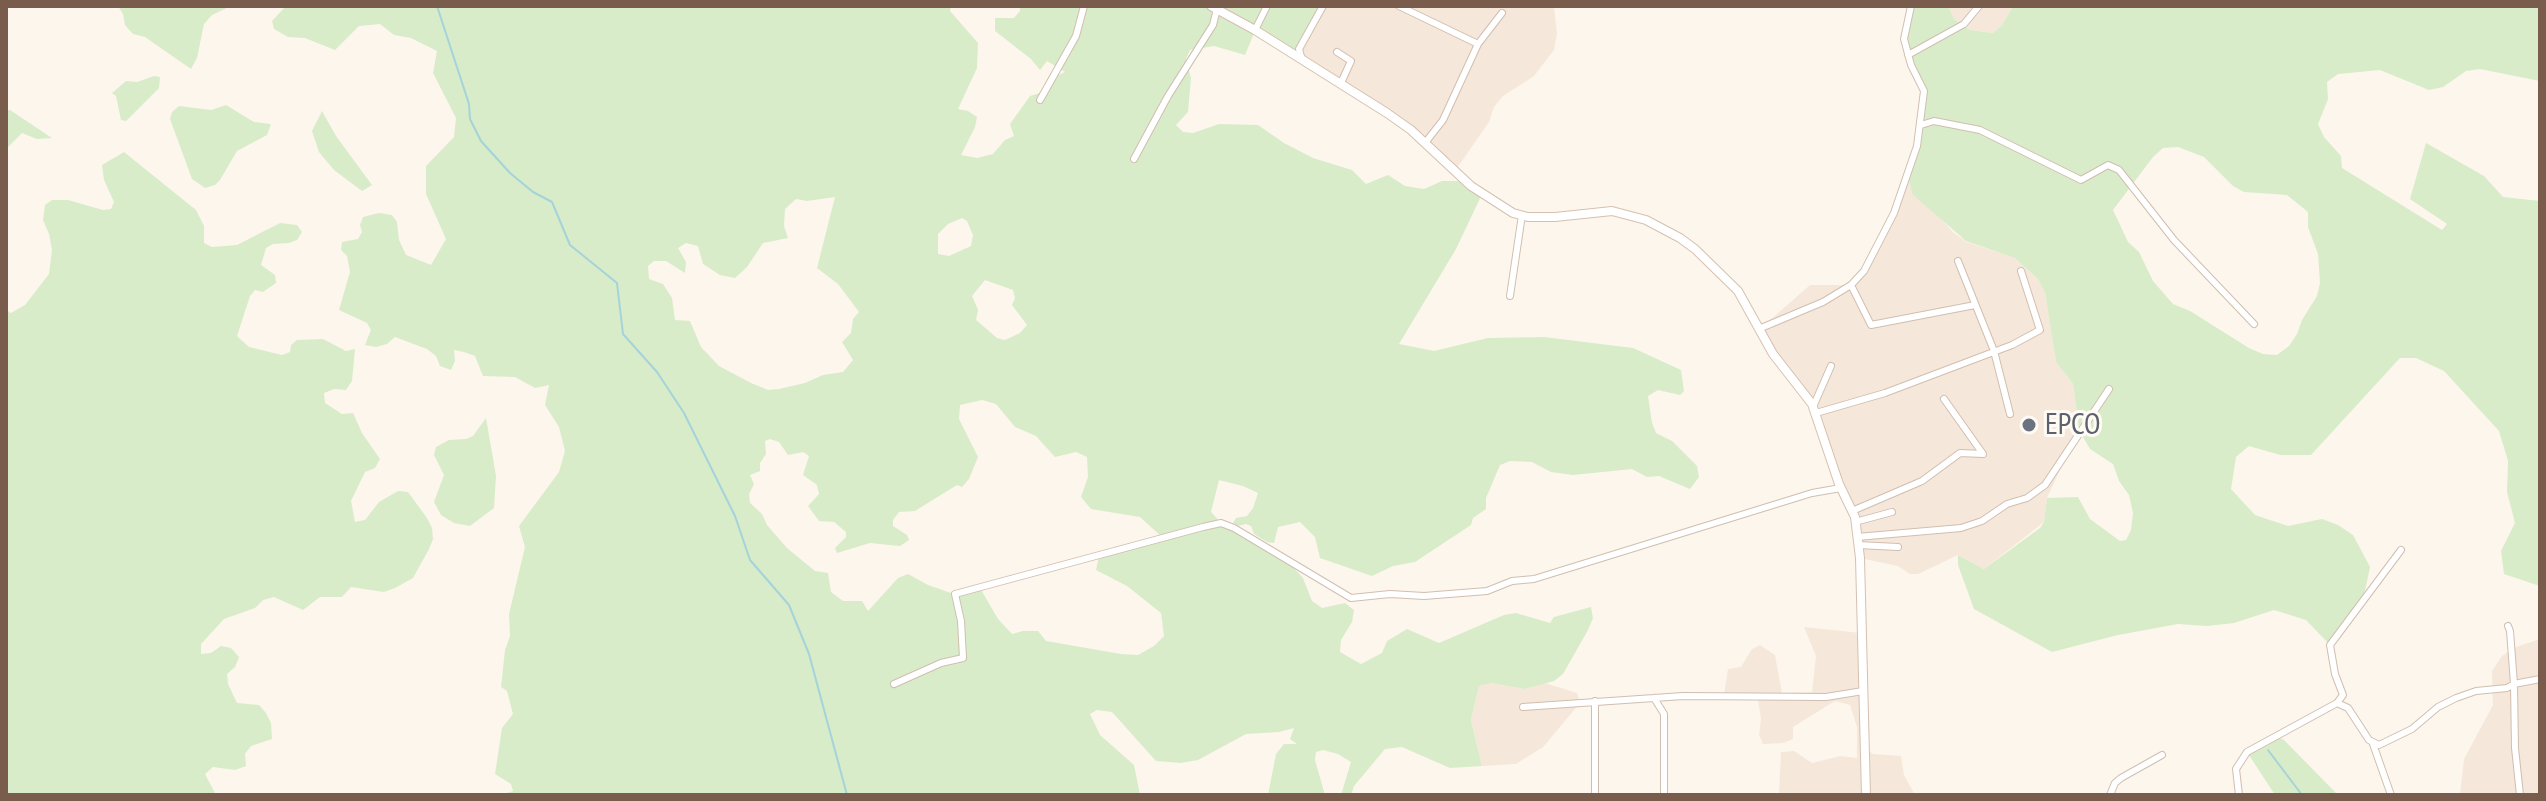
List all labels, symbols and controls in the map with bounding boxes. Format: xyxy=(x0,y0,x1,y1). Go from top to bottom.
place label: EPCO xyxy=(2045,407,2101,443)
marker: EPCO xyxy=(2020,416,2038,434)

